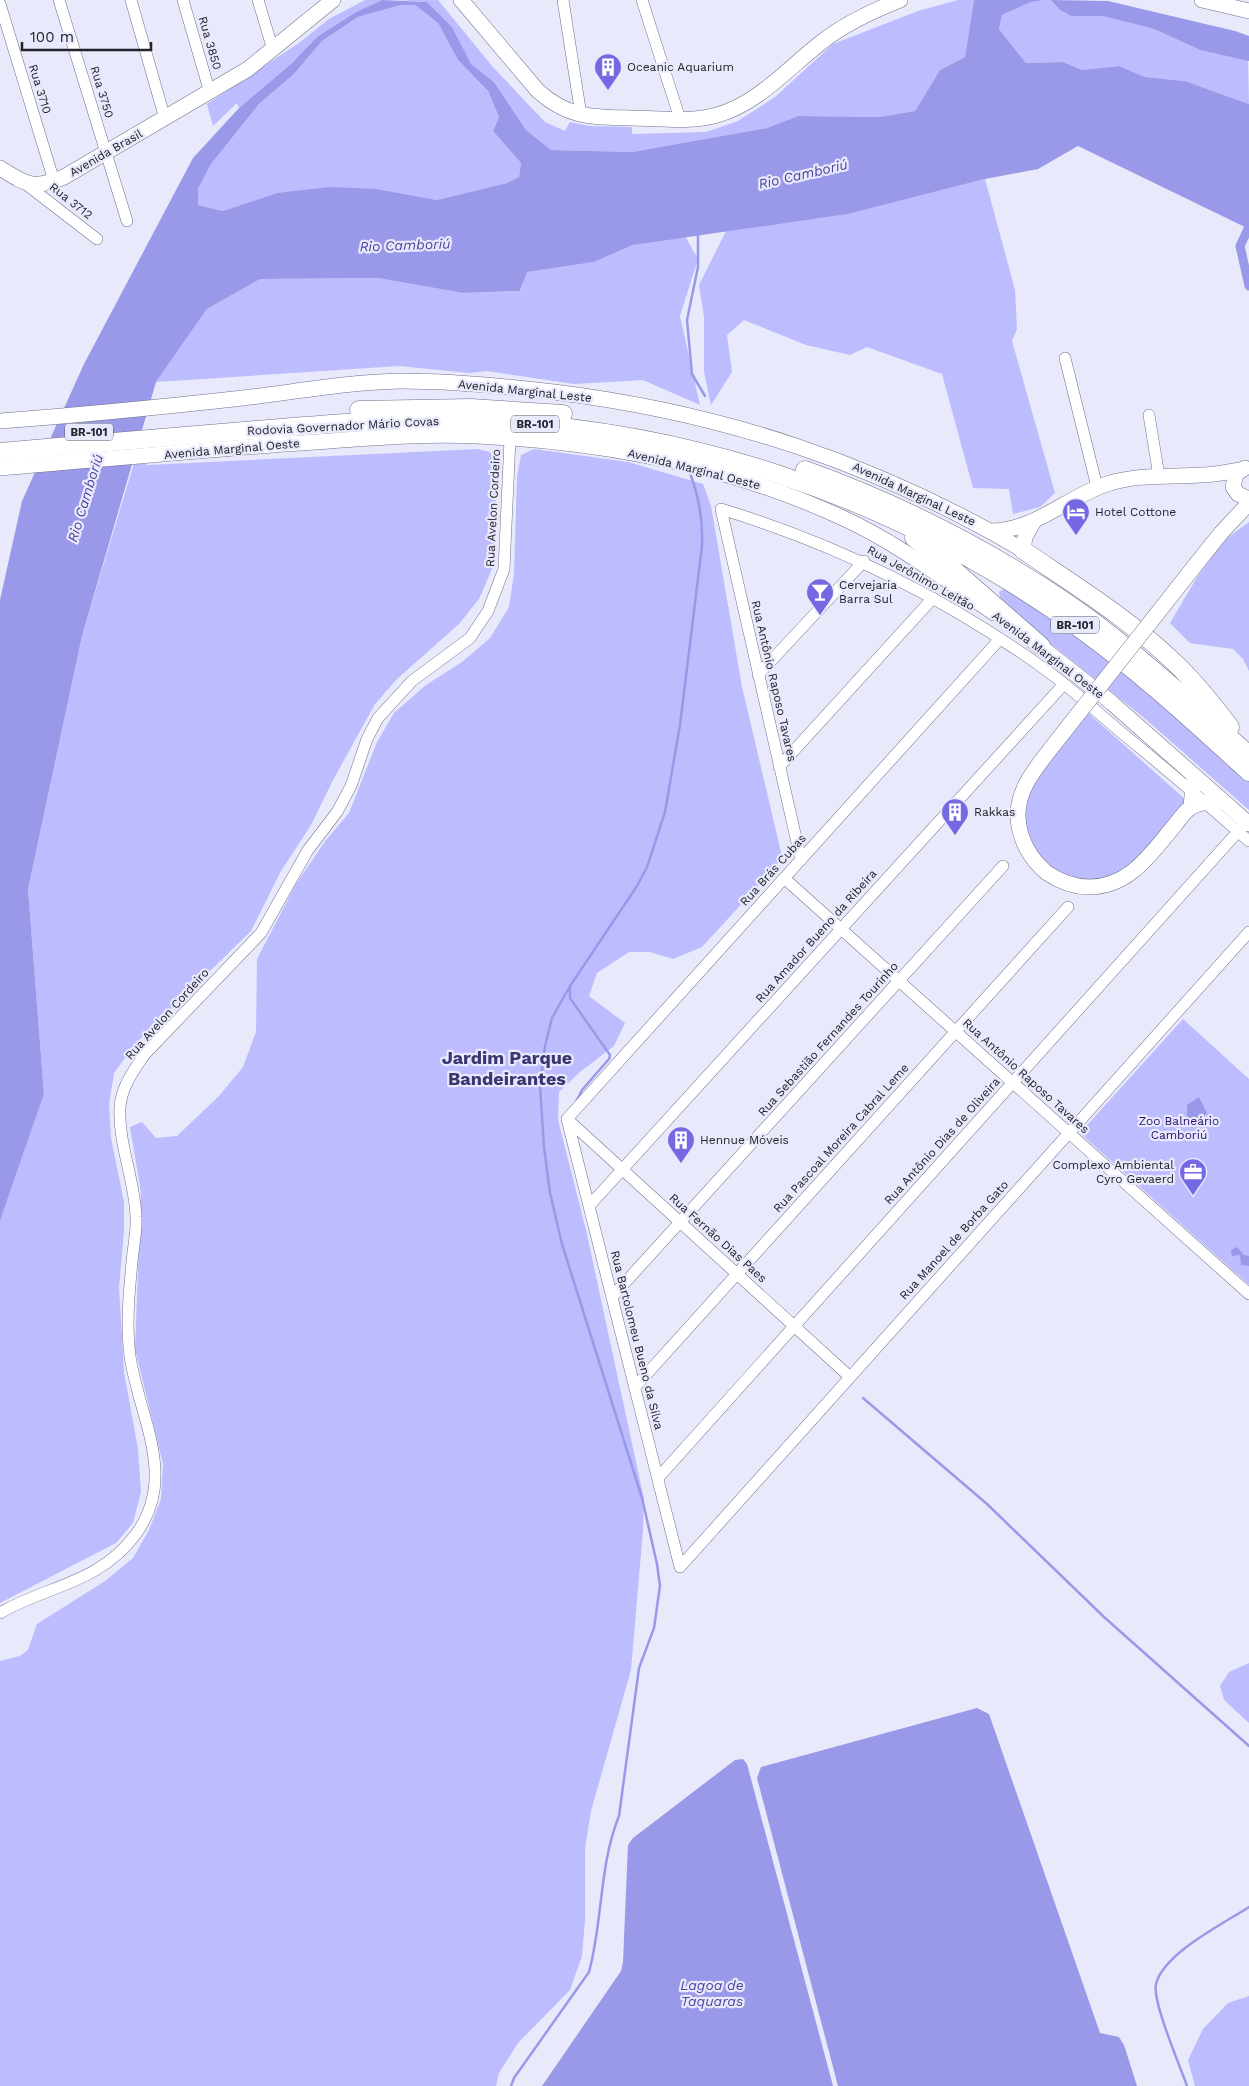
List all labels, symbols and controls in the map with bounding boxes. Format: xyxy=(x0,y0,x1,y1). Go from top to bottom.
street label: Rua 3850 xyxy=(196,15,224,71)
scale bar xyxy=(22,20,151,52)
text: 100 m xyxy=(30,28,74,46)
building icon: Oceanic Aquarium xyxy=(593,52,623,91)
place label: Oceanic Aquarium xyxy=(627,60,734,74)
street label: Rua 3710 xyxy=(26,62,54,116)
street label: Rua 3750 xyxy=(87,64,117,120)
street label: Avenida Brasil xyxy=(67,126,145,180)
water label: Rio Camboriú xyxy=(757,156,849,192)
street label: Rua 3712 xyxy=(47,180,95,222)
water label: Rio Camboriú xyxy=(359,235,451,255)
street label: Avenida Marginal Leste xyxy=(457,377,593,405)
street label: Rodovia Governador Mário Covas xyxy=(247,414,439,438)
road number: BR-101 xyxy=(511,416,559,432)
road number: BR-101 xyxy=(65,424,113,441)
street label: Avenida Marginal Oeste xyxy=(163,436,301,462)
street label: Avenida Marginal Oeste xyxy=(626,446,762,492)
street label: Rua Avelon Cordeiro xyxy=(483,449,503,567)
water label: Rio Camboriú xyxy=(64,452,106,544)
street label: Avenida Marginal Leste xyxy=(850,459,978,529)
hotel icon: Hotel Cottone xyxy=(1061,497,1091,536)
place label: Hotel Cottone xyxy=(1095,505,1176,519)
street label: Rua Jerônimo Leitão xyxy=(865,543,977,613)
bar icon: Cervejaria Barra Sul xyxy=(805,577,835,616)
place label: Cervejaria Barra Sul xyxy=(839,578,897,606)
street label: Rua Antônio Raposo Tavares xyxy=(749,599,799,763)
street label: Avenida Marginal Oeste xyxy=(989,608,1107,702)
road number: BR-101 xyxy=(1051,616,1099,634)
building icon: Rakkas xyxy=(940,797,970,836)
place label: Rakkas xyxy=(974,805,1015,819)
street label: Rua Brás Cubas xyxy=(737,831,809,909)
street label: Rua Amador Bueno da Ribeira xyxy=(752,866,880,1005)
street label: Rua Sebastião Fernandes Tourinho xyxy=(755,959,901,1119)
street label: Rua Avelon Cordeiro xyxy=(122,965,212,1063)
street label: Rua Antônio Raposo Tavares xyxy=(960,1016,1092,1136)
district label: Jardim Parque Bandeirantes xyxy=(442,1047,572,1089)
street label: Rua Pascoal Moreira Cabral Leme xyxy=(770,1061,912,1215)
street label: Rua Antônio Dias de Oliveira xyxy=(881,1074,1003,1207)
park label: Zoo Balneário Camboriú xyxy=(1139,1114,1219,1142)
building icon: Hennue Móveis xyxy=(666,1125,696,1164)
place label: Hennue Móveis xyxy=(700,1133,789,1147)
office icon: Complexo Ambiental Cyro Gevaerd xyxy=(1178,1157,1208,1196)
place label: Complexo Ambiental Cyro Gevaerd xyxy=(1052,1158,1174,1186)
street label: Rua Manoel de Borba Gato xyxy=(897,1177,1011,1303)
street label: Rua Fernão Dias Paes xyxy=(666,1191,770,1285)
street label: Rua Bartolomeu Bueno da Silva xyxy=(608,1249,666,1431)
water label: Lagoa de Taquaras xyxy=(680,1977,744,2009)

